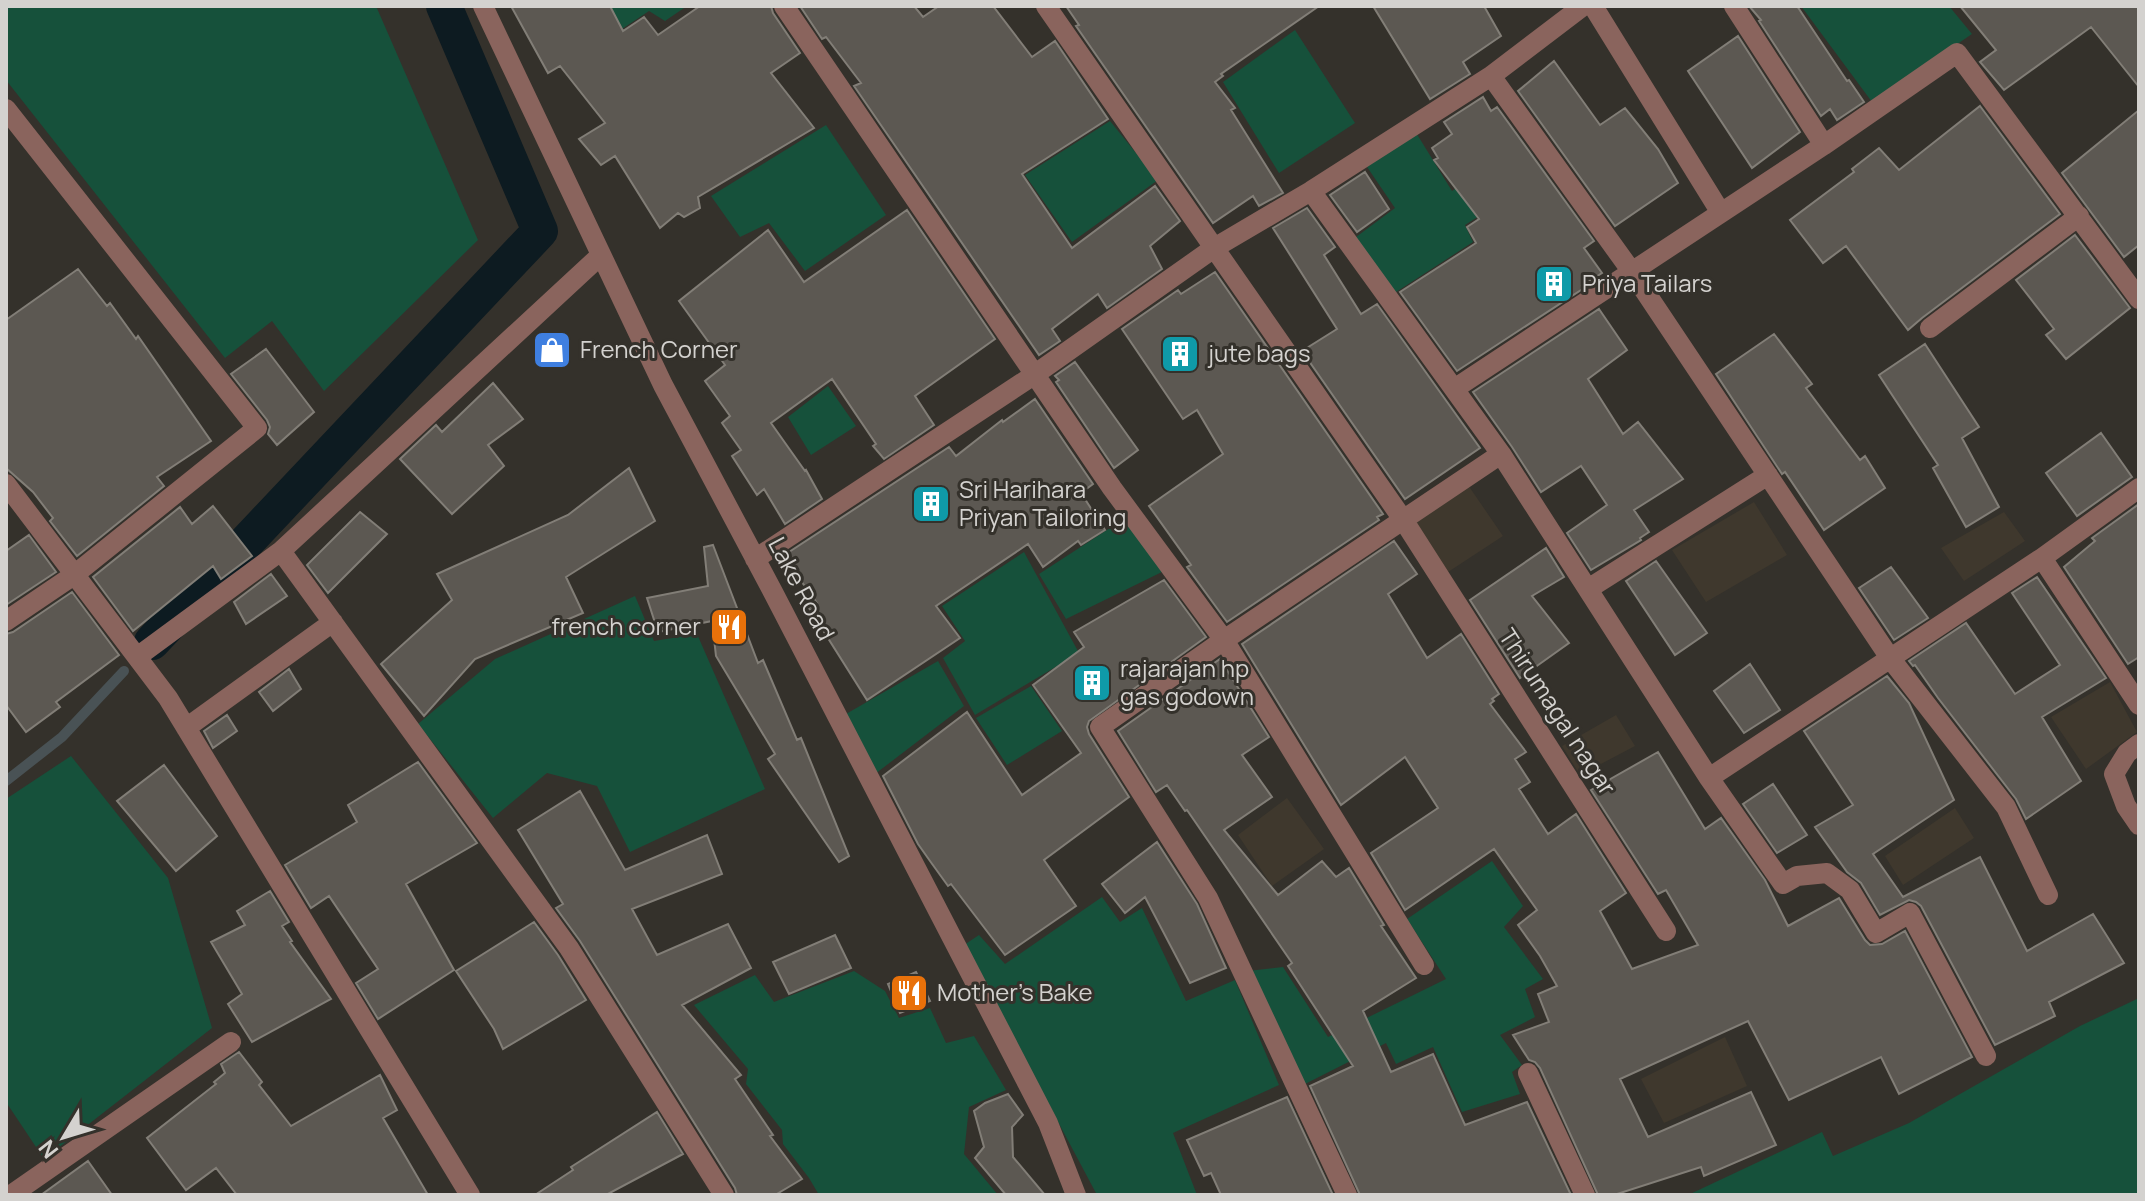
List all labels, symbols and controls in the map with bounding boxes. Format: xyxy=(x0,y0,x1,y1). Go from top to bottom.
building icon: Priya Tailars xyxy=(1533,263,1575,305)
place label: Priya Tailars xyxy=(1582,266,1712,299)
shop icon: French Corner xyxy=(531,329,573,371)
place label: French Corner xyxy=(580,332,738,365)
building icon: jute bags xyxy=(1159,333,1201,375)
place label: jute bags xyxy=(1207,336,1311,369)
place label: Sri Harihara Priyan Tailoring xyxy=(959,472,1126,533)
building icon: Sri Harihara Priyan Tailoring xyxy=(910,483,952,525)
street label: Lake Road xyxy=(761,531,843,646)
restaurant icon: french corner xyxy=(708,606,750,648)
place label: french corner xyxy=(551,609,701,642)
street label: Thirumagal nagar xyxy=(1492,621,1625,801)
place label: rajarajan hp gas godown xyxy=(1120,651,1254,712)
building icon: rajarajan hp gas godown xyxy=(1071,662,1113,704)
restaurant icon: Mother's Bake xyxy=(888,972,930,1014)
place label: Mother's Bake xyxy=(937,975,1092,1008)
north arrow xyxy=(24,1097,104,1177)
text: N xyxy=(32,1134,65,1165)

